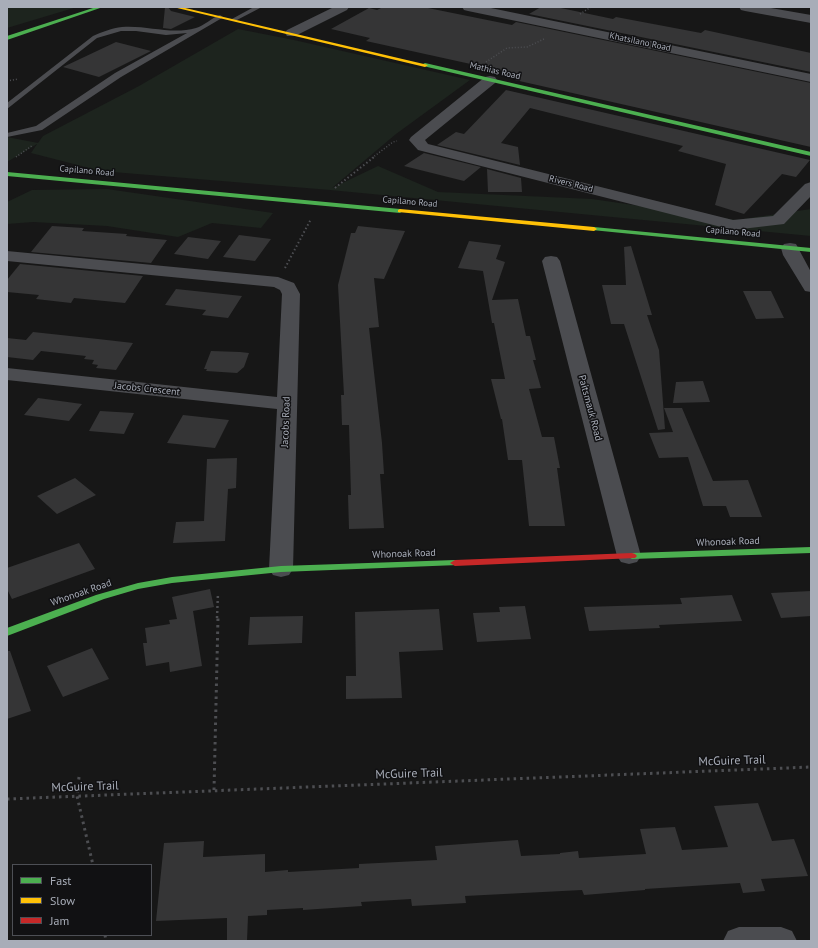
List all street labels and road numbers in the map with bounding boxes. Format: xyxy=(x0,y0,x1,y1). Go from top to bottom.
street label: Khatsilano Road xyxy=(608,30,672,54)
street label: Mathias Road xyxy=(469,60,521,82)
street label: Capilano Road xyxy=(59,163,115,179)
street label: Rivers Road xyxy=(548,173,594,195)
street label: Capilano Road xyxy=(382,194,438,210)
street label: Capilano Road xyxy=(705,224,761,240)
street label: Paitsmauk Road xyxy=(575,374,605,442)
street label: Jacobs Crescent xyxy=(113,380,181,398)
street label: Jacobs Road xyxy=(279,396,293,448)
street label: Whonoak Road xyxy=(696,535,760,549)
street label: Whonoak Road xyxy=(372,547,436,561)
street label: Whonoak Road xyxy=(49,577,113,609)
street label: McGuire Trail xyxy=(698,753,766,769)
street label: McGuire Trail xyxy=(375,766,443,782)
street label: McGuire Trail xyxy=(51,779,119,795)

